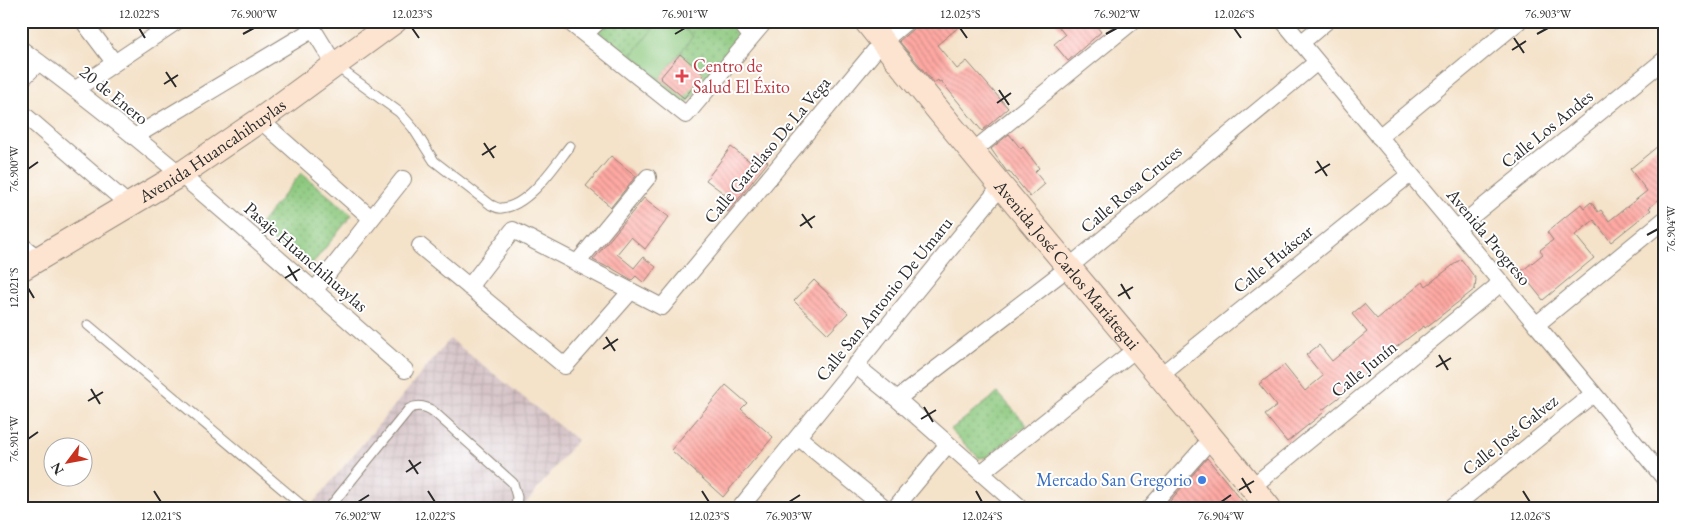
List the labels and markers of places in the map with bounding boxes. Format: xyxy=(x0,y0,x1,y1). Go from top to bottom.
place label: Centro de Salud El Éxito xyxy=(693,54,790,98)
marker: Centro de Salud El Éxito xyxy=(675,69,689,83)
place label: Mercado San Gregorio xyxy=(1036,468,1192,491)
marker: Mercado San Gregorio xyxy=(1196,474,1208,486)

